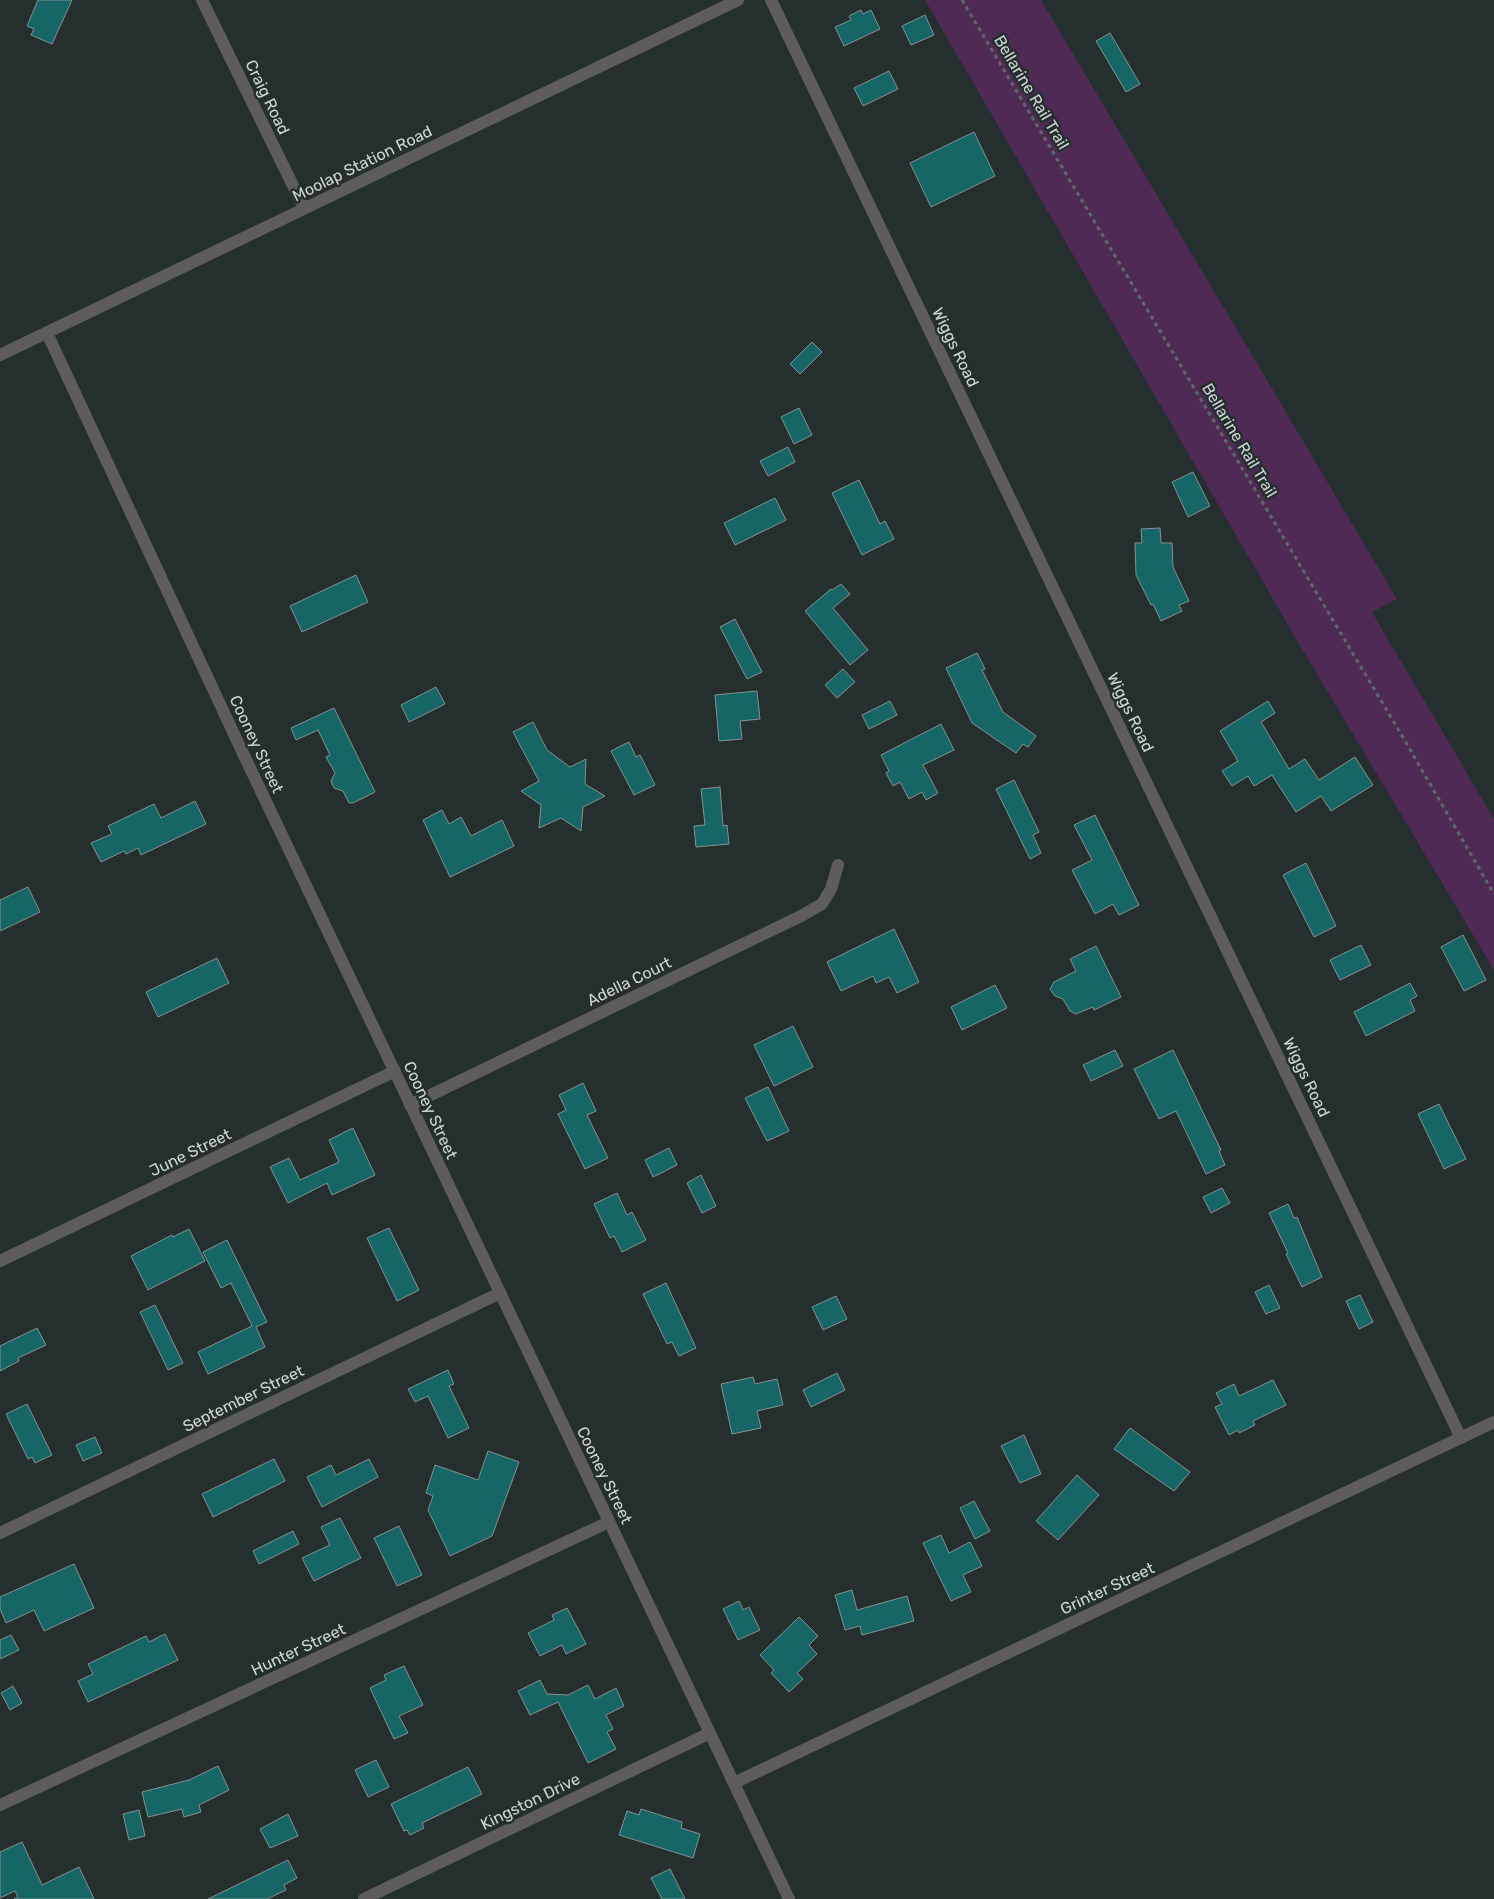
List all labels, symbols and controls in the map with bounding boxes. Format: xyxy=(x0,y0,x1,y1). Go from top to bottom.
street label: Bellarine Rail Trail xyxy=(990,32,1073,153)
street label: Craig Road xyxy=(241,57,294,138)
street label: Moolap Station Road xyxy=(289,121,435,206)
street label: Wiggs Road xyxy=(928,304,983,390)
street label: Bellarine Rail Trail xyxy=(1198,380,1281,501)
street label: Wiggs Road xyxy=(1103,669,1158,755)
street label: Cooney Street xyxy=(226,692,288,796)
street label: Adella Court xyxy=(584,953,674,1010)
street label: Wiggs Road xyxy=(1279,1034,1334,1120)
street label: Cooney Street xyxy=(400,1058,462,1162)
street label: June Street xyxy=(146,1125,234,1180)
street label: September Street xyxy=(180,1361,307,1436)
street label: Cooney Street xyxy=(573,1423,636,1527)
street label: Grinter Street xyxy=(1057,1558,1157,1619)
street label: Hunter Street xyxy=(248,1619,348,1680)
street label: Kingston Drive xyxy=(477,1769,583,1834)

